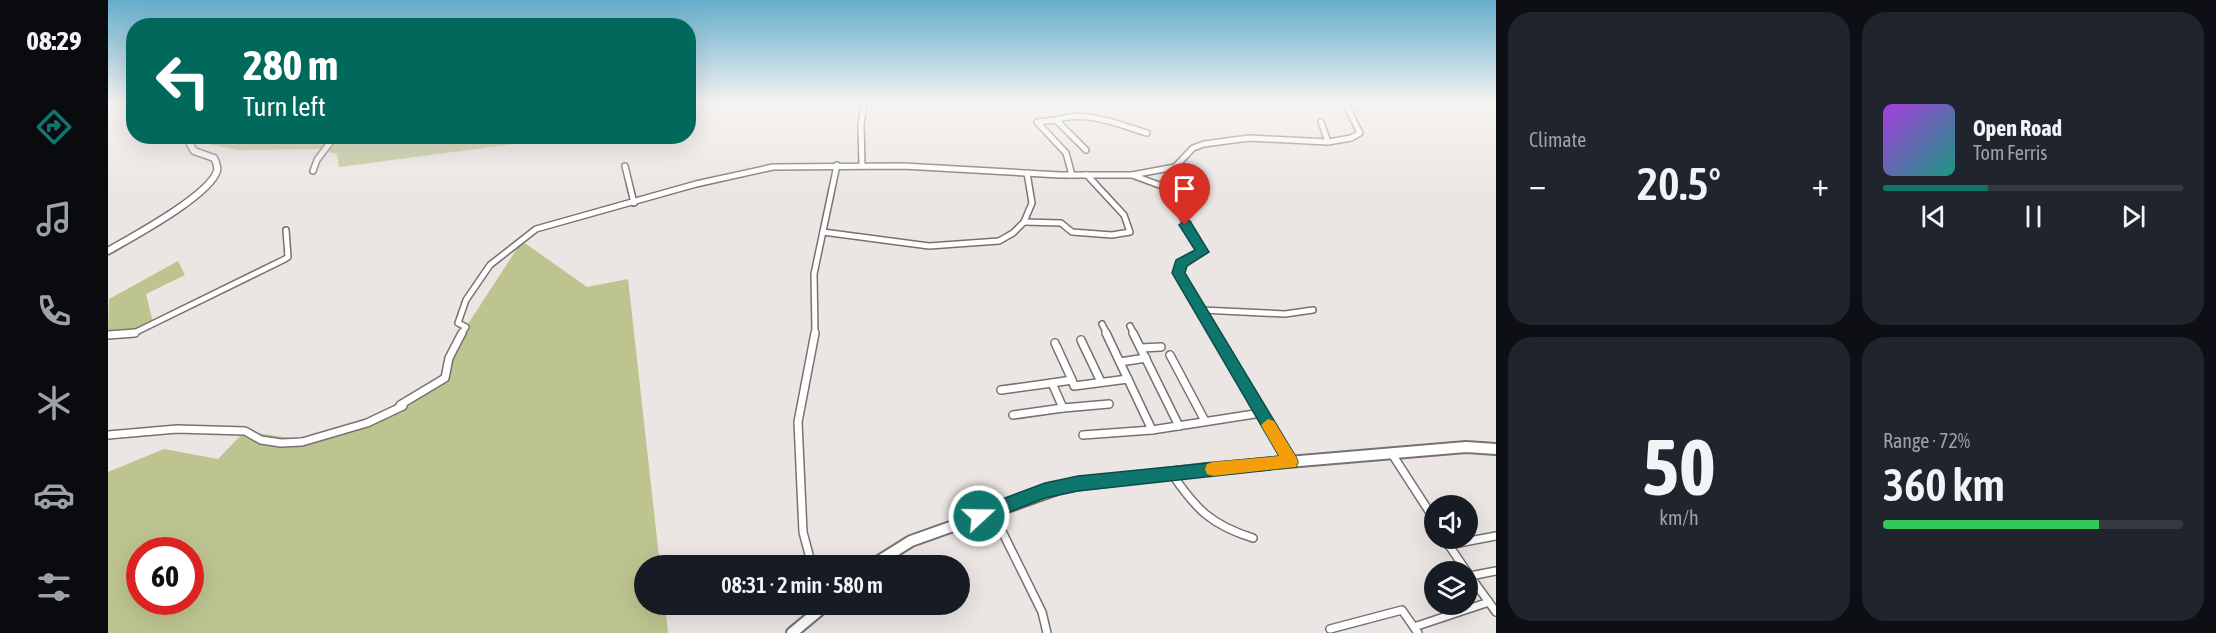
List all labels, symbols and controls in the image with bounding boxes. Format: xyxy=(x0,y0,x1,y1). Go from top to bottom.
text: 08:29 xyxy=(26,25,82,56)
text: 280 m xyxy=(243,41,338,89)
icon: left xyxy=(144,42,222,120)
text: Turn left xyxy=(243,91,326,122)
icon: directions xyxy=(33,106,75,148)
text: Open Road xyxy=(1973,115,2062,141)
text: Climate xyxy=(1529,128,1586,151)
text: Tom Ferris xyxy=(1973,141,2047,164)
text: 20.5° xyxy=(1637,158,1721,210)
pin xyxy=(1159,163,1210,225)
text: − xyxy=(1529,165,1546,203)
text: + xyxy=(1812,165,1829,203)
icon: arrive xyxy=(1168,172,1201,205)
icon: music xyxy=(33,198,75,240)
icon: previous xyxy=(1917,200,1950,233)
icon: pause xyxy=(2017,200,2050,233)
icon: next xyxy=(2117,200,2150,233)
icon: phone xyxy=(33,290,75,332)
icon: climate xyxy=(33,382,75,424)
text: 50 xyxy=(1642,422,1716,512)
text: Range · 72% xyxy=(1883,429,1970,452)
text: 360 km xyxy=(1883,459,2005,511)
icon: car xyxy=(33,474,75,516)
position arrow xyxy=(947,484,1011,548)
map controls xyxy=(1424,495,1478,615)
button: sound xyxy=(1424,495,1478,549)
text: km/h xyxy=(1659,506,1699,529)
speed limit sign: 60 xyxy=(126,537,204,615)
button: layers xyxy=(1424,561,1478,615)
icon: filters xyxy=(33,566,75,608)
text: 08:31 · 2 min · 580 m xyxy=(721,572,883,598)

